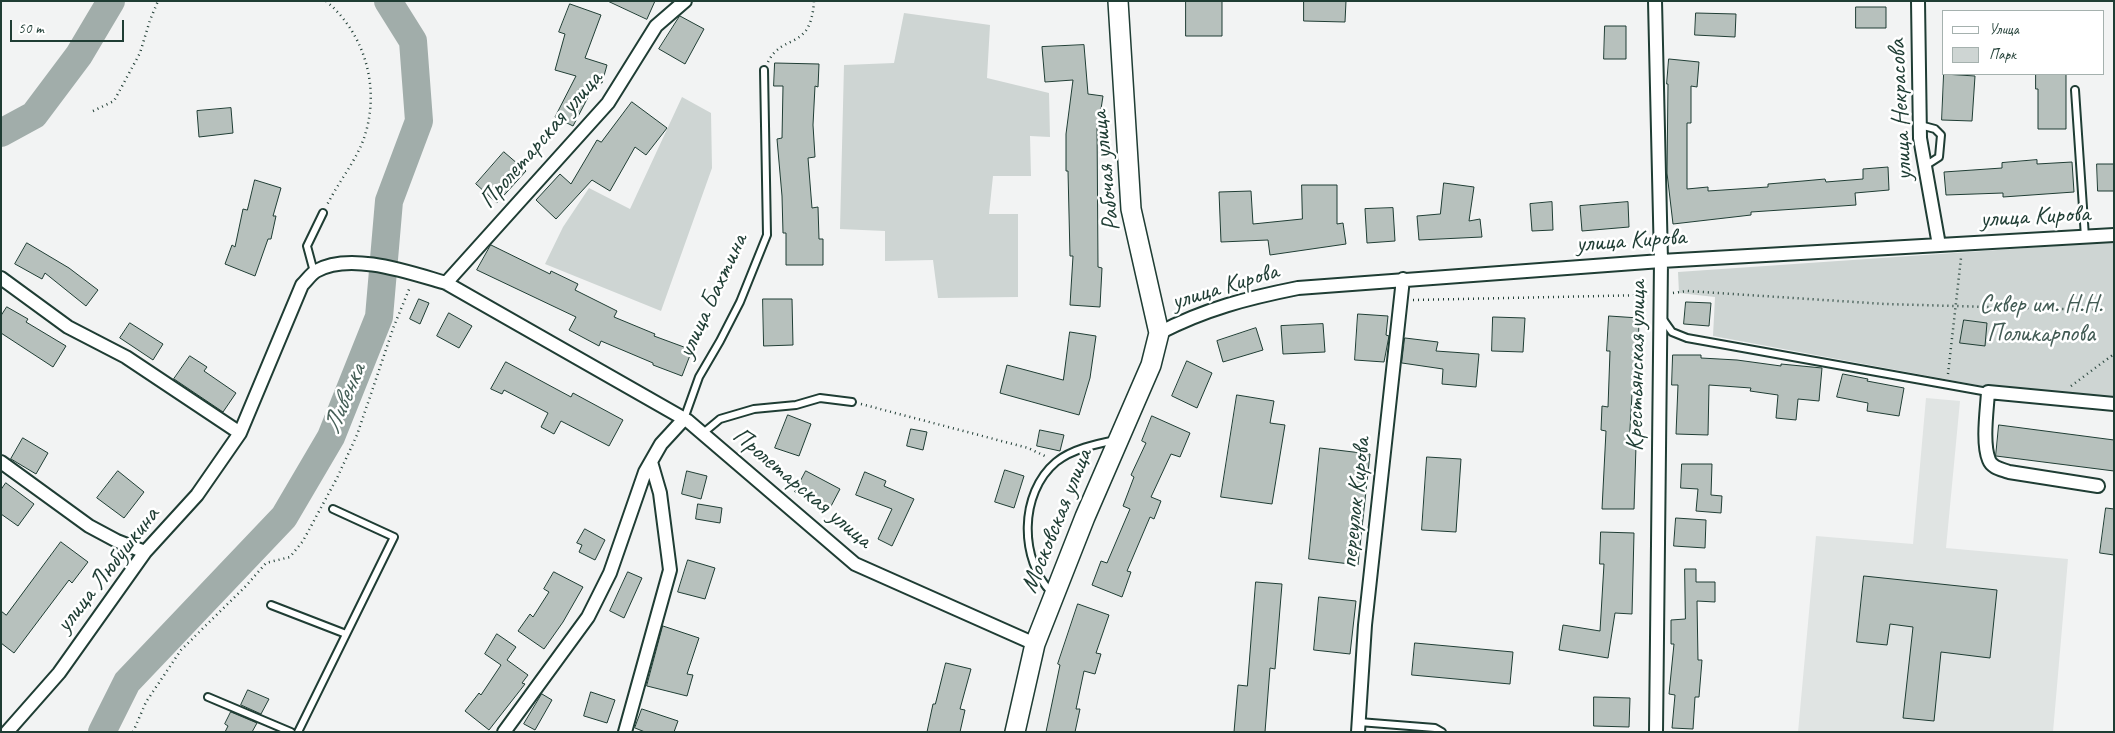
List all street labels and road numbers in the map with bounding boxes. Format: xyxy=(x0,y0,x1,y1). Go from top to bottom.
street label: улица Некрасова xyxy=(1882,38,1920,182)
street label: Пролетарская улица xyxy=(473,65,609,215)
street label: Рабочая улица xyxy=(1085,109,1127,233)
street label: улица Кирова xyxy=(1979,199,2091,235)
street label: улица Кирова xyxy=(1575,222,1687,260)
street label: улица Бахтина xyxy=(671,229,755,363)
street label: улица Кирова xyxy=(1168,257,1282,317)
street label: Крестьянская улица xyxy=(1621,280,1653,452)
street label: Пролетарская улица xyxy=(726,421,878,555)
street label: переулок Кирова xyxy=(1334,436,1378,570)
street label: Московская улица xyxy=(1014,445,1100,597)
street label: улица Любушкина xyxy=(50,501,166,639)

